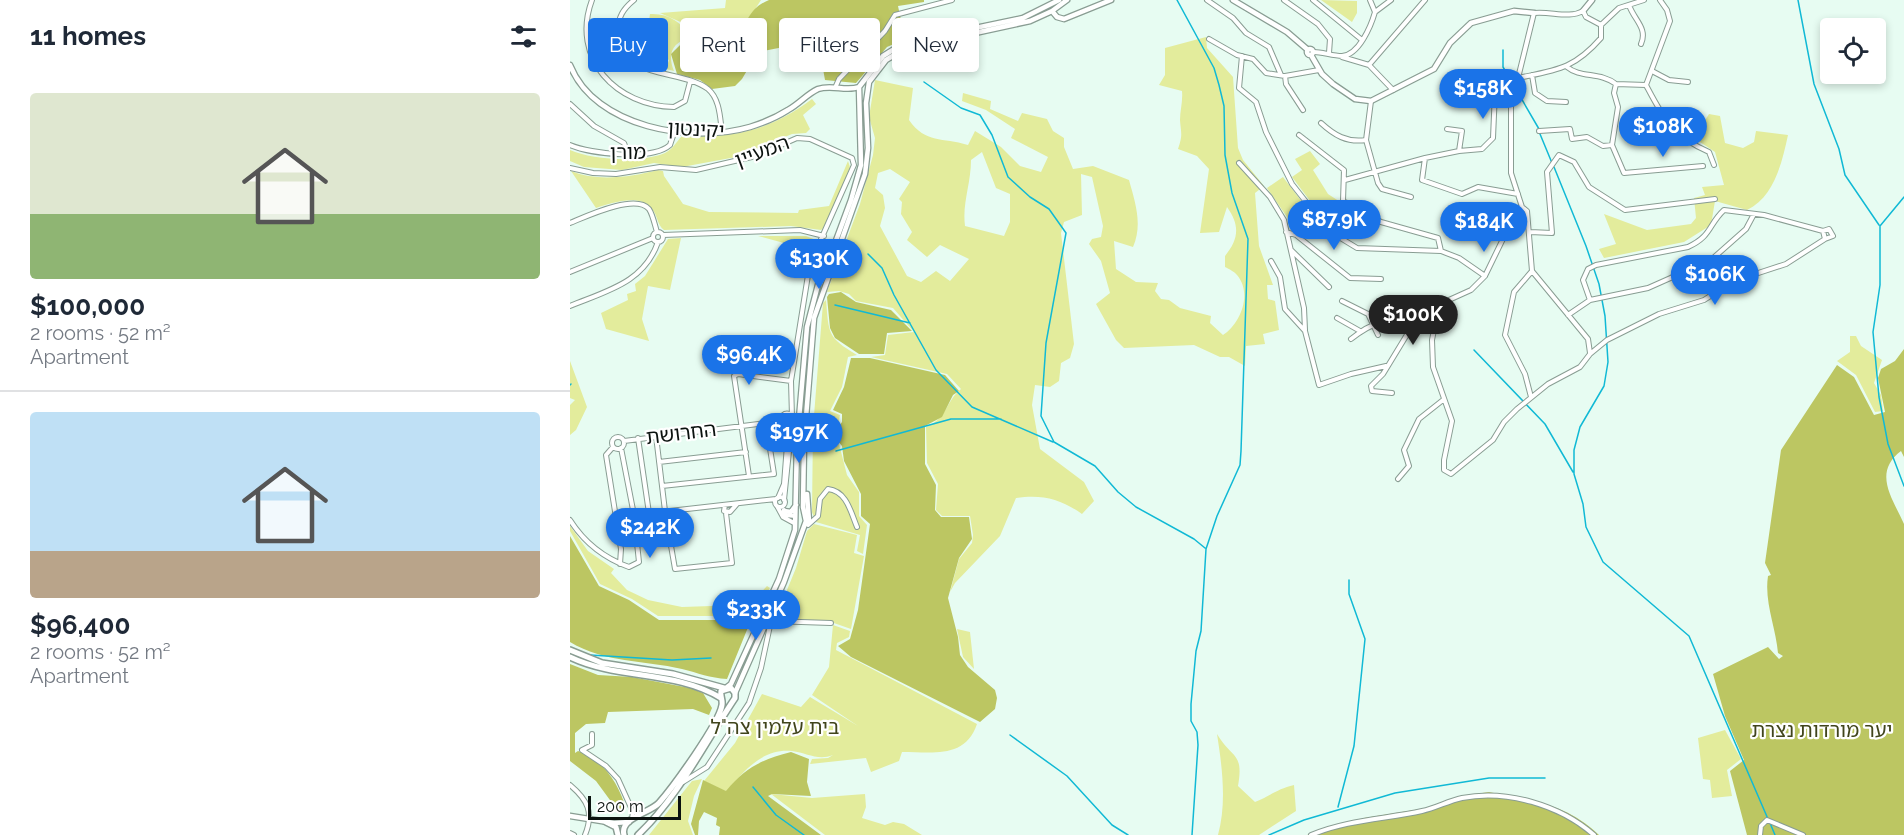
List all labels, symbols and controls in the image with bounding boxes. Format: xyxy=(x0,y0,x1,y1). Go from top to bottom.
chip: Buy xyxy=(588,18,668,72)
chip: Rent xyxy=(680,18,767,72)
chip: Filters xyxy=(779,18,880,72)
chip: New xyxy=(892,18,979,72)
map controls xyxy=(1820,18,1886,84)
button: locate xyxy=(1820,18,1886,84)
icon: filters xyxy=(507,20,540,53)
text: 11 homes xyxy=(30,21,146,51)
pin: $158K xyxy=(1441,69,1525,120)
text: $158K xyxy=(1453,76,1513,100)
pin: $108K xyxy=(1621,107,1705,158)
text: $108K xyxy=(1633,114,1693,138)
street label: יקינטון xyxy=(667,116,725,142)
street label: המעיין xyxy=(732,130,792,172)
icon: home xyxy=(231,132,339,240)
street label: מורן xyxy=(610,140,646,164)
pin: $87.9K xyxy=(1285,200,1383,251)
pin: $184K xyxy=(1442,202,1526,253)
text: $87.9K xyxy=(1302,207,1366,231)
text: $184K xyxy=(1454,209,1514,233)
pin: $130K xyxy=(777,239,861,290)
text: $130K xyxy=(789,246,849,270)
pin: $106K xyxy=(1673,255,1757,306)
text: $106K xyxy=(1685,262,1745,286)
text: $100,000 xyxy=(30,291,145,321)
pin: $100K xyxy=(1371,295,1455,346)
text: $100K xyxy=(1383,302,1443,326)
text: 2 rooms · 52 m² xyxy=(30,321,171,345)
pin: $96.4K xyxy=(700,335,798,386)
text: $96.4K xyxy=(716,342,782,366)
text: Apartment xyxy=(30,345,129,369)
pin: $197K xyxy=(757,413,841,464)
street label: החרושת xyxy=(645,417,717,449)
text: $197K xyxy=(770,420,828,444)
icon: home xyxy=(231,451,339,559)
pin: $242K xyxy=(608,508,692,559)
text: $242K xyxy=(620,515,680,539)
pin: $233K xyxy=(714,590,798,641)
text: $233K xyxy=(726,597,786,621)
text: $96,400 xyxy=(30,610,130,640)
text: 2 rooms · 52 m² xyxy=(30,640,171,664)
text: Apartment xyxy=(30,664,129,688)
park label: בית עלמין צה"ל xyxy=(711,715,839,739)
park label: יער מורדות נצרת xyxy=(1752,718,1892,742)
scale bar xyxy=(588,793,681,820)
text: 200 m xyxy=(597,797,644,816)

